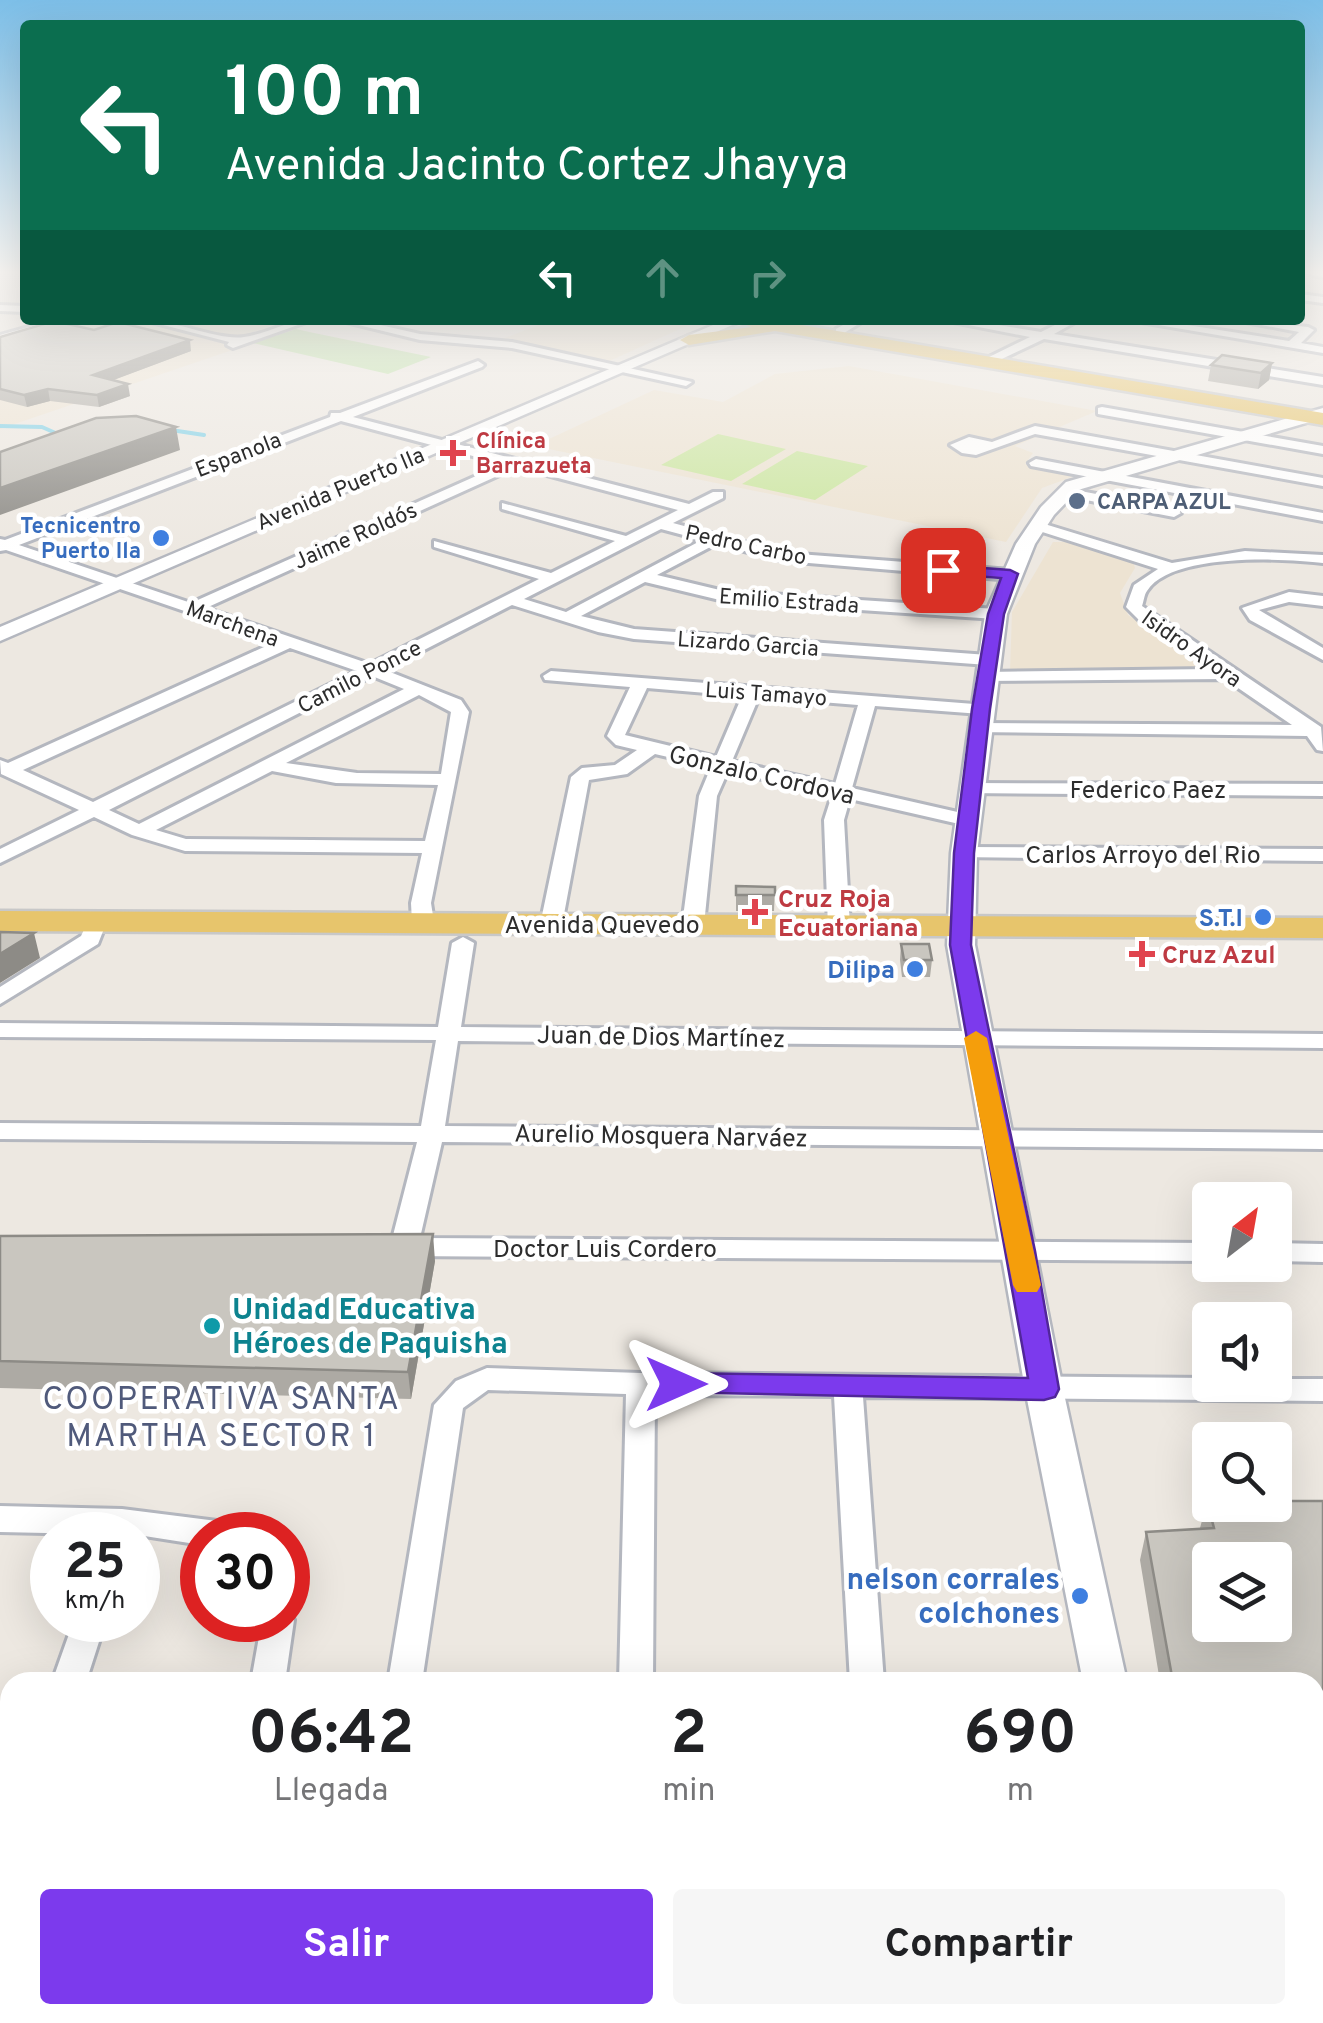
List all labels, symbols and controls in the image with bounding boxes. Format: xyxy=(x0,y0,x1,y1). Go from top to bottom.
text: 100 m xyxy=(225,52,424,141)
icon: left xyxy=(60,60,190,190)
text: Avenida Jacinto Cortez Jhayya xyxy=(225,139,848,196)
icon: left xyxy=(530,250,585,305)
icon: ahead xyxy=(635,250,690,305)
icon: right xyxy=(740,250,795,305)
street label: Espanola xyxy=(192,428,286,485)
place label: Clínica Barrazueta xyxy=(476,429,591,481)
marker: Clínica Barrazueta xyxy=(440,440,466,466)
street label: Avenida Puerto Ila xyxy=(253,443,429,538)
marker: CARPA AZUL xyxy=(1066,490,1088,512)
place label: CARPA AZUL xyxy=(1097,490,1231,517)
street label: Jaime Roldós xyxy=(290,498,422,577)
place label: Tecnicentro Puerto Ila xyxy=(20,514,141,566)
street label: Pedro Carbo xyxy=(682,520,809,572)
marker: Tecnicentro Puerto Ila xyxy=(150,527,172,549)
pin xyxy=(901,528,986,613)
icon: arrive xyxy=(916,543,971,598)
street label: Emilio Estrada xyxy=(718,584,860,621)
street label: Marchena xyxy=(182,596,282,655)
street label: Isidro Ayora xyxy=(1135,606,1246,694)
street label: Lizardo Garcia xyxy=(676,627,820,664)
street label: Camilo Ponce xyxy=(294,635,427,721)
street label: Luis Tamayo xyxy=(704,678,828,713)
street label: Gonzalo Cordova xyxy=(665,740,857,814)
street label: Federico Paez xyxy=(1070,776,1226,808)
street label: Carlos Arroyo del Rio xyxy=(1025,841,1261,873)
place label: Cruz Roja Ecuatoriana xyxy=(778,885,918,946)
marker: Cruz Roja Ecuatoriana xyxy=(742,899,768,925)
place label: S.T.I xyxy=(1199,904,1243,936)
marker: S.T.I xyxy=(1252,906,1274,928)
street label: Avenida Quevedo xyxy=(504,911,700,943)
place label: Cruz Azul xyxy=(1162,941,1276,973)
marker: Cruz Azul xyxy=(1131,943,1153,965)
place label: Dilipa xyxy=(827,956,895,988)
marker: Dilipa xyxy=(904,958,926,980)
street label: Juan de Dios Martínez xyxy=(536,1021,785,1057)
street label: Aurelio Mosquera Narváez xyxy=(514,1119,808,1157)
north arrow xyxy=(1192,1182,1292,1282)
map controls xyxy=(1192,1182,1292,1642)
street label: Doctor Luis Cordero xyxy=(493,1235,717,1267)
place label: Unidad Educativa Héroes de Paquisha xyxy=(232,1293,508,1364)
button: sound xyxy=(1192,1302,1292,1402)
marker: Unidad Educativa Héroes de Paquisha xyxy=(201,1315,223,1337)
position arrow xyxy=(624,1332,728,1436)
district label: COOPERATIVA SANTA MARTHA SECTOR 1 xyxy=(43,1381,401,1458)
button: search xyxy=(1192,1422,1292,1522)
speed limit sign: 30 xyxy=(180,1512,310,1642)
text: 25 xyxy=(64,1533,126,1596)
button: layers xyxy=(1192,1542,1292,1642)
place label: nelson corrales colchones xyxy=(846,1563,1060,1634)
marker: nelson corrales colchones xyxy=(1069,1585,1091,1607)
text: km/h xyxy=(65,1586,125,1618)
text: 06:42 xyxy=(248,1699,414,1775)
text: 2 xyxy=(670,1699,707,1775)
text: 690 xyxy=(963,1699,1077,1775)
text: Llegada xyxy=(274,1772,388,1812)
text: min xyxy=(662,1772,715,1812)
text: m xyxy=(1007,1772,1034,1812)
button: Salir xyxy=(40,1889,653,2004)
button: Compartir xyxy=(673,1889,1285,2004)

